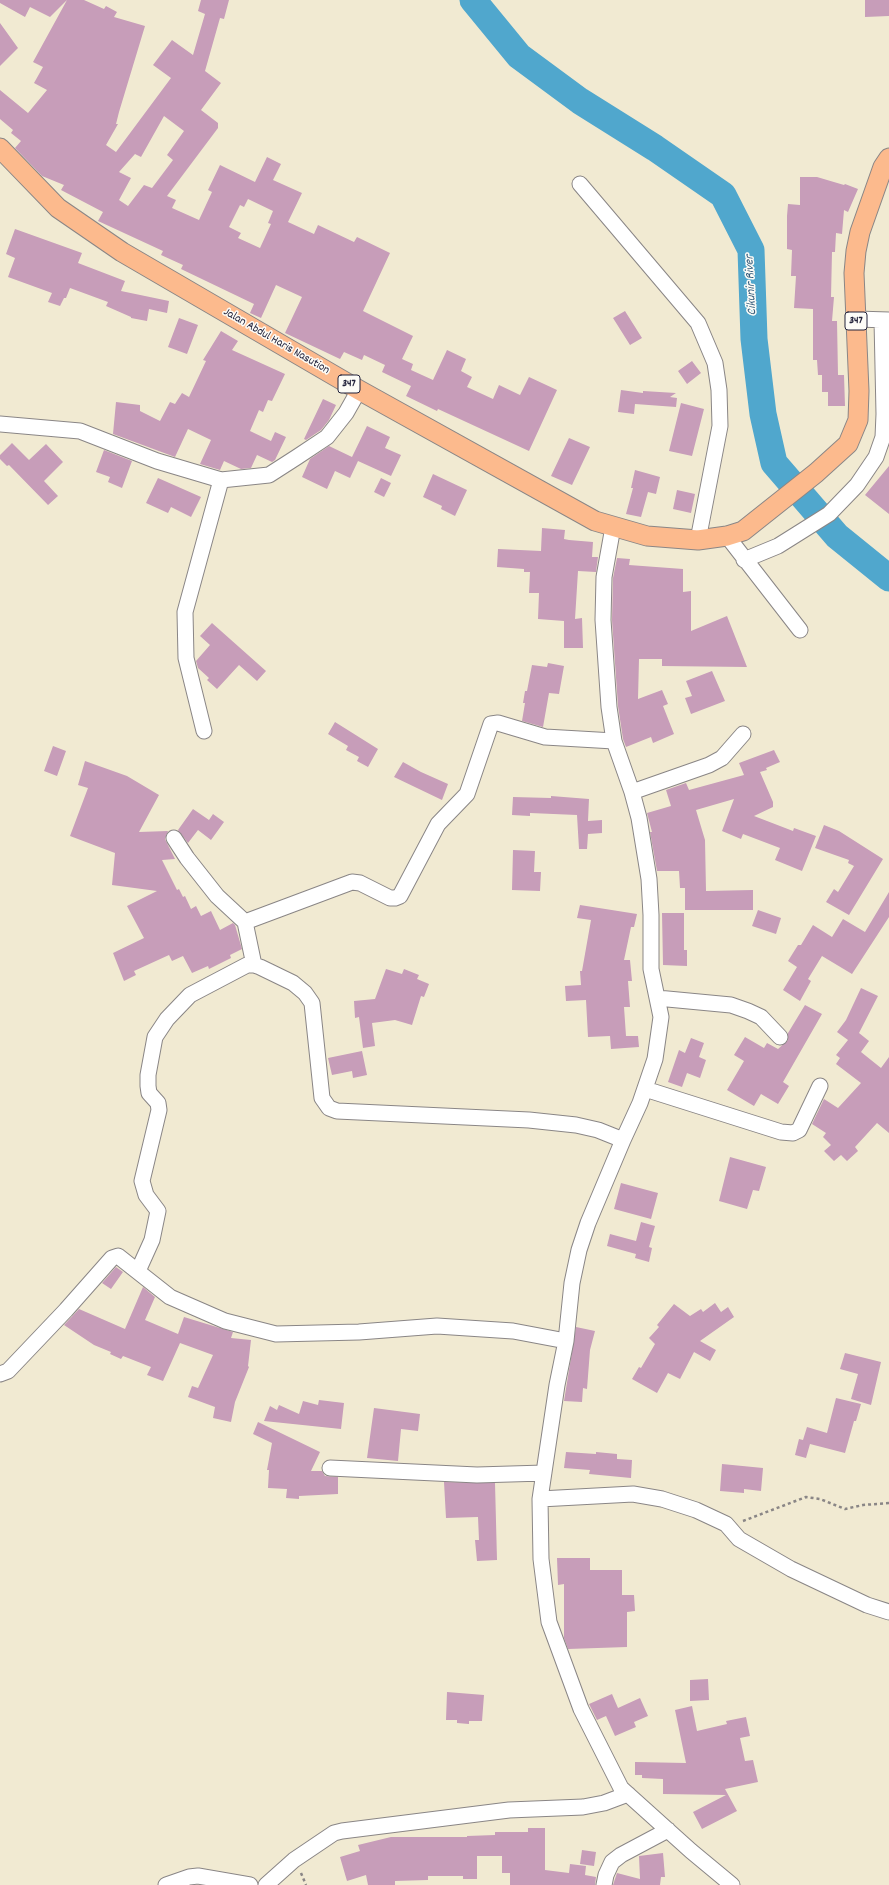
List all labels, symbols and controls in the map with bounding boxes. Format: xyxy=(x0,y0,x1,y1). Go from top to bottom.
water label: Cikunir River xyxy=(743,254,761,316)
street label: Jalan Abdul Haris Nasution xyxy=(220,306,332,378)
road number: 347 xyxy=(845,312,867,330)
road number: 347 xyxy=(338,375,360,393)

